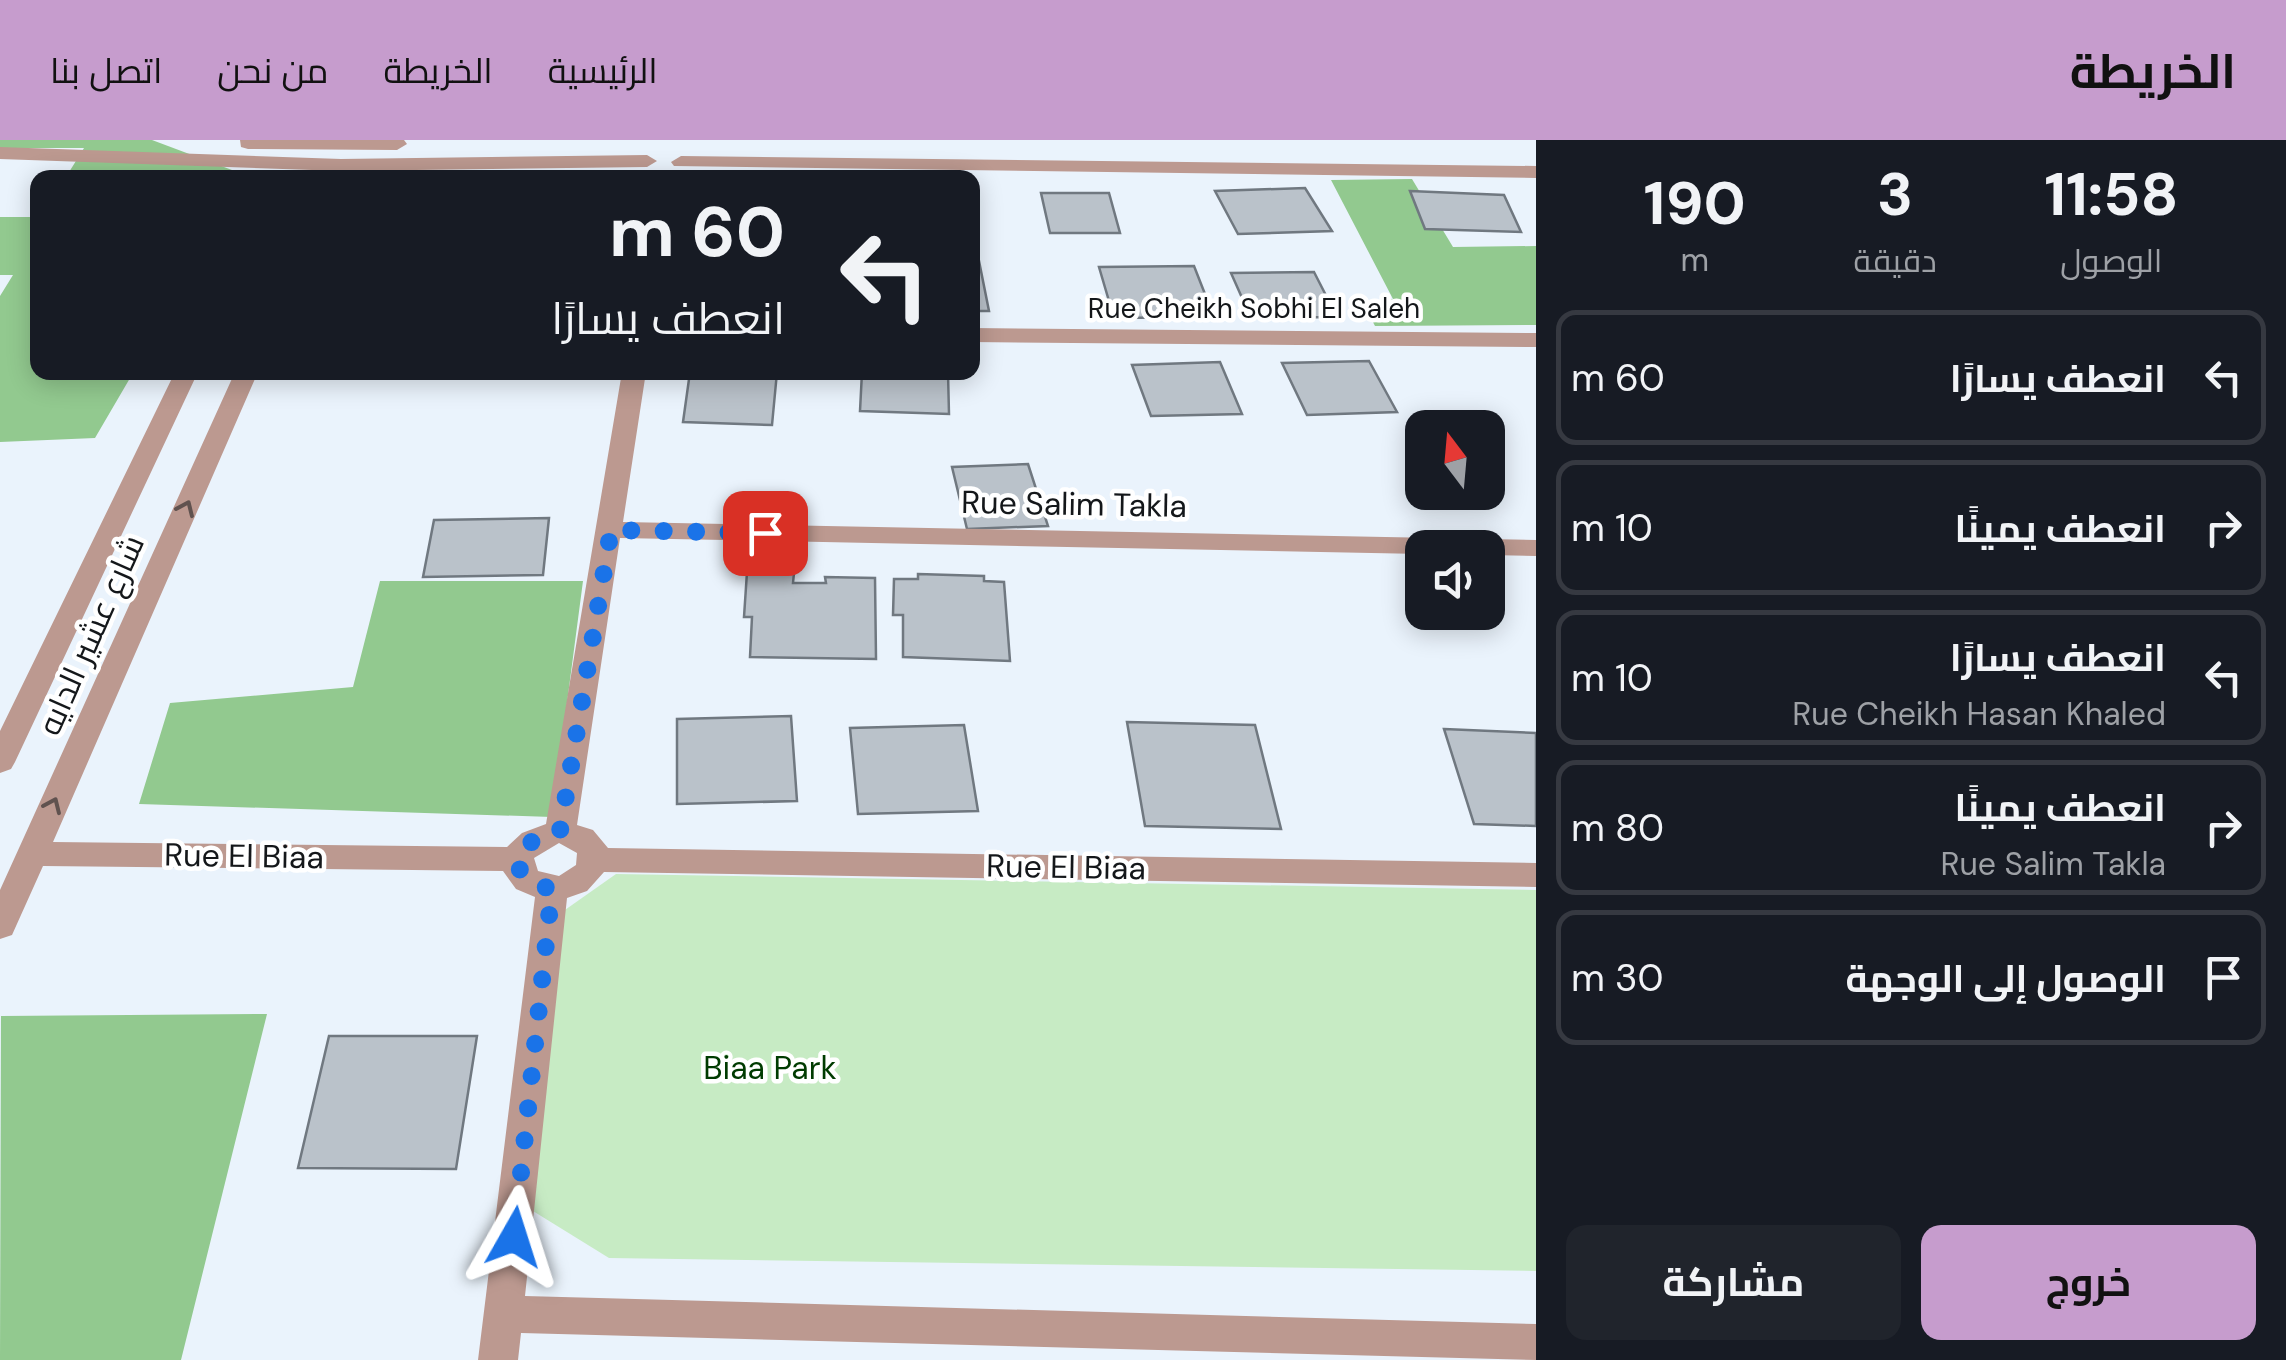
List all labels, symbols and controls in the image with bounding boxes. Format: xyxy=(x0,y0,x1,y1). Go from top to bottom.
text: الخريطة xyxy=(2070,40,2236,103)
text: اتصل بنا xyxy=(50,48,162,94)
text: من نحن xyxy=(217,48,329,94)
text: الخريطة xyxy=(384,48,493,94)
text: الرئيسية xyxy=(548,48,658,94)
text: 3 xyxy=(1877,155,1913,234)
text: 11:58 xyxy=(2044,155,2178,234)
text: 190 xyxy=(1644,164,1746,243)
text: 60 m xyxy=(609,187,785,278)
icon: left xyxy=(820,210,950,340)
text: m xyxy=(1680,239,1709,281)
text: دقيقة xyxy=(1853,240,1937,282)
text: الوصول xyxy=(2060,240,2162,282)
text: انعطف يسارًا xyxy=(551,289,785,348)
street label: Rue Cheikh Sobhi El Saleh xyxy=(1088,290,1420,327)
icon: left xyxy=(2196,350,2251,405)
text: 60 m xyxy=(1571,353,1665,403)
text: انعطف يسارًا xyxy=(1950,354,2166,404)
north arrow xyxy=(1405,410,1505,510)
map controls xyxy=(1405,410,1505,630)
street label: Rue Salim Takla xyxy=(961,481,1187,527)
pin xyxy=(723,491,808,576)
one-way arrow xyxy=(174,500,194,518)
icon: right xyxy=(2196,500,2251,555)
text: 10 m xyxy=(1571,503,1653,553)
text: انعطف يمينًا xyxy=(1954,504,2166,554)
icon: arrive xyxy=(738,506,793,561)
street label: شارع عشير الدايه xyxy=(28,528,155,742)
button: sound xyxy=(1405,530,1505,630)
text: انعطف يسارًا xyxy=(1950,633,2166,683)
icon: left xyxy=(2196,650,2251,705)
text: 10 m xyxy=(1571,653,1653,703)
text: Rue Cheikh Hasan Khaled xyxy=(1792,693,2166,735)
text: انعطف يمينًا xyxy=(1954,783,2166,833)
one-way arrow xyxy=(41,797,61,815)
icon: right xyxy=(2196,800,2251,855)
text: 80 m xyxy=(1571,803,1664,853)
street label: Rue El Biaa xyxy=(164,834,324,878)
text: Rue Salim Takla xyxy=(1940,843,2166,885)
street label: Rue El Biaa xyxy=(986,845,1146,889)
icon: arrive xyxy=(2196,950,2251,1005)
text: 30 m xyxy=(1571,953,1663,1003)
text: الوصول إلى الوجهة xyxy=(1845,954,2166,1004)
park label: Biaa Park xyxy=(703,1047,837,1089)
position arrow xyxy=(462,1185,566,1289)
button: مشاركة xyxy=(1566,1225,1901,1340)
button: خروج xyxy=(1921,1225,2256,1340)

